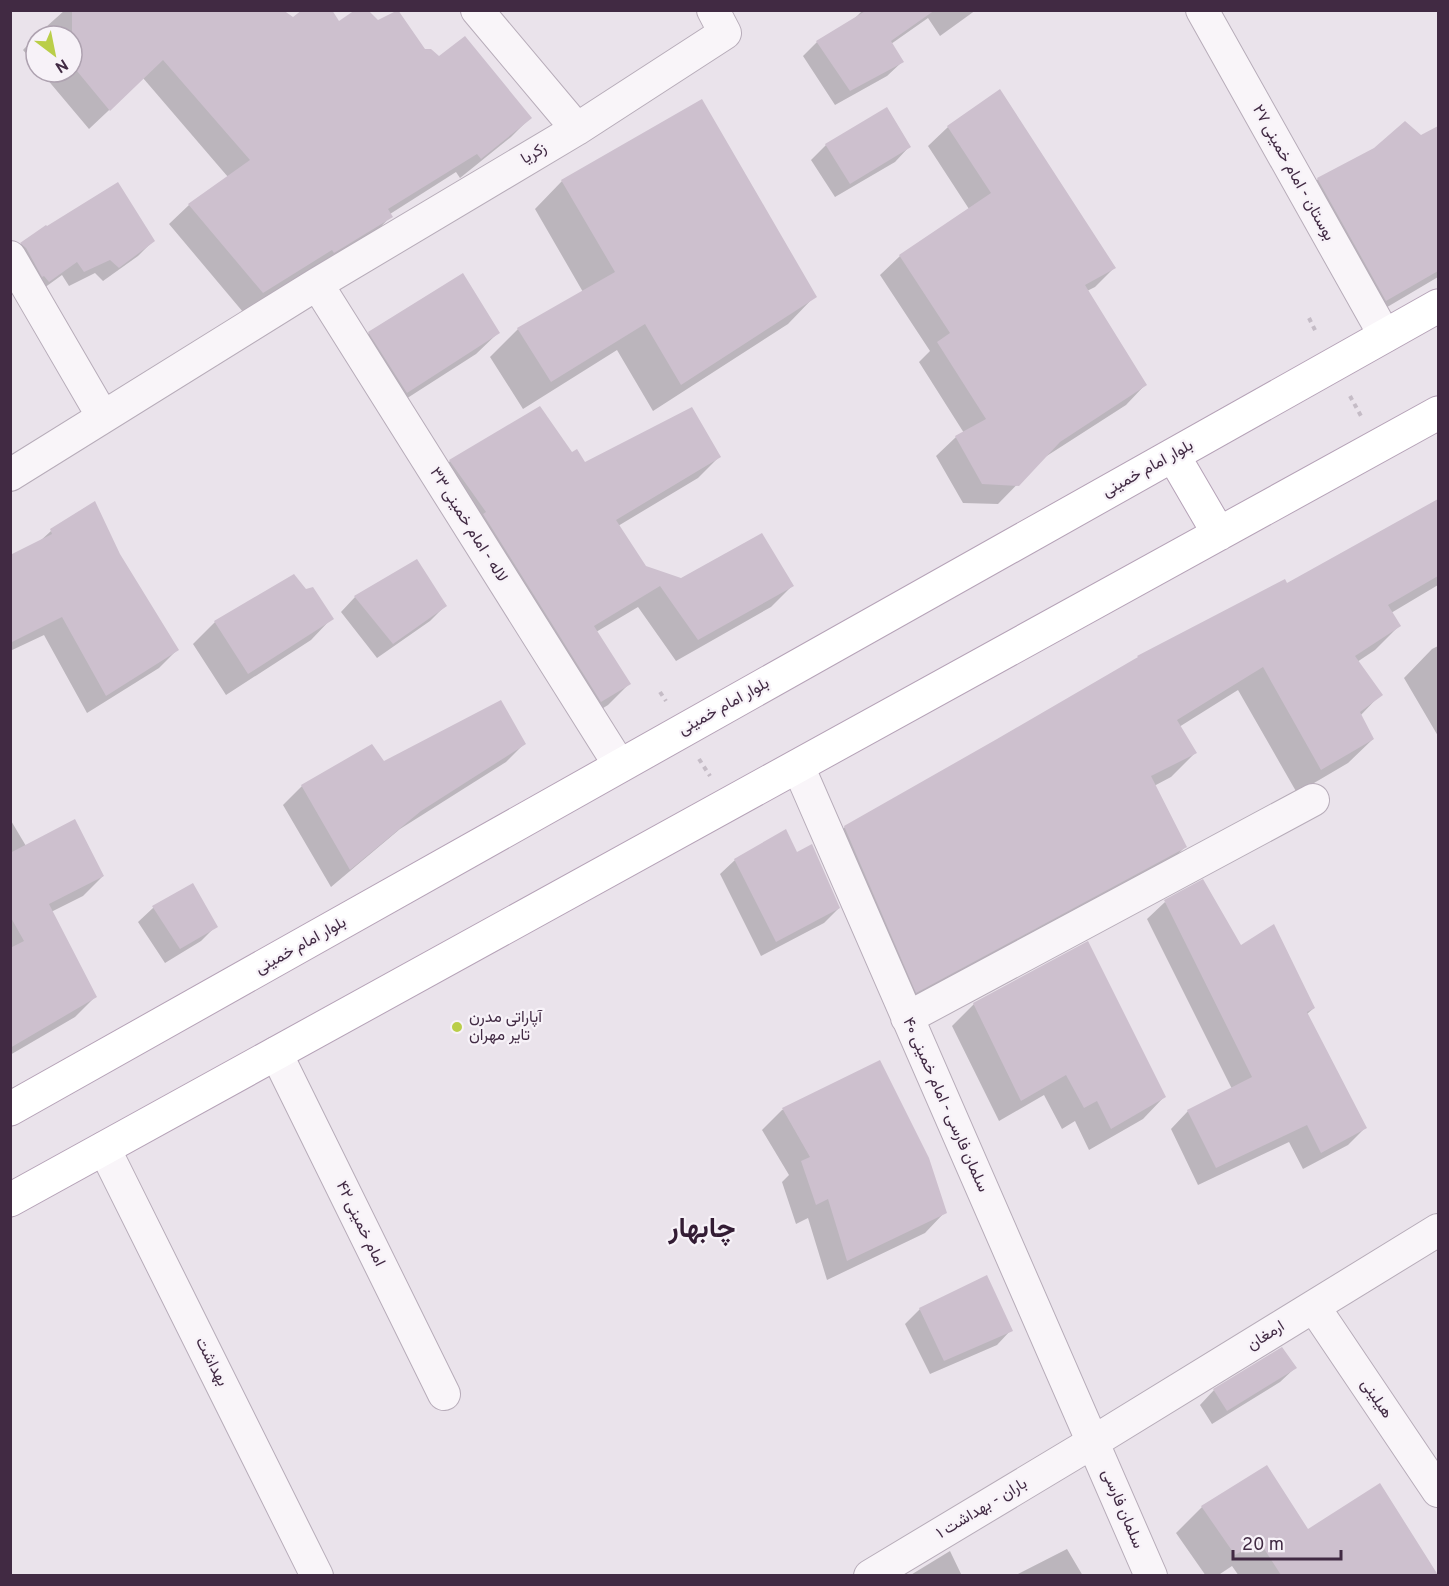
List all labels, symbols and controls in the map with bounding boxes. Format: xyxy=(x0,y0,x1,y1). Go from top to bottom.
north arrow xyxy=(24,24,84,84)
text: N xyxy=(51,53,71,77)
street label: بوستان - امام خمینی ۲۷ xyxy=(1247,102,1339,244)
street label: زکریا xyxy=(518,139,550,169)
street label: بلوار امام خمینی xyxy=(1099,436,1197,502)
street label: لاله - امام خمینی ۳۳ xyxy=(425,464,511,586)
street label: بلوار امام خمینی xyxy=(675,674,773,740)
street label: بلوار امام خمینی xyxy=(252,913,350,979)
place label: آپاراتی مدرن تایر مهران xyxy=(469,1008,543,1046)
street label: سلمان فارسی - امام خمینی ۴۰ xyxy=(897,1015,993,1195)
marker: آپاراتی مدرن تایر مهران xyxy=(450,1020,464,1034)
street label: امام خمینی ۴۲ xyxy=(331,1178,389,1270)
district label: چابهار xyxy=(667,1212,736,1248)
street label: ارمغان xyxy=(1243,1317,1289,1355)
street label: بهداشت xyxy=(190,1334,232,1390)
street label: هیلینی xyxy=(1356,1375,1396,1423)
street label: سلمان فارسی xyxy=(1096,1466,1148,1552)
street label: باران - بهداشت ۱ xyxy=(933,1474,1031,1544)
scale bar xyxy=(1233,1523,1341,1561)
text: 20 m xyxy=(1242,1534,1284,1557)

